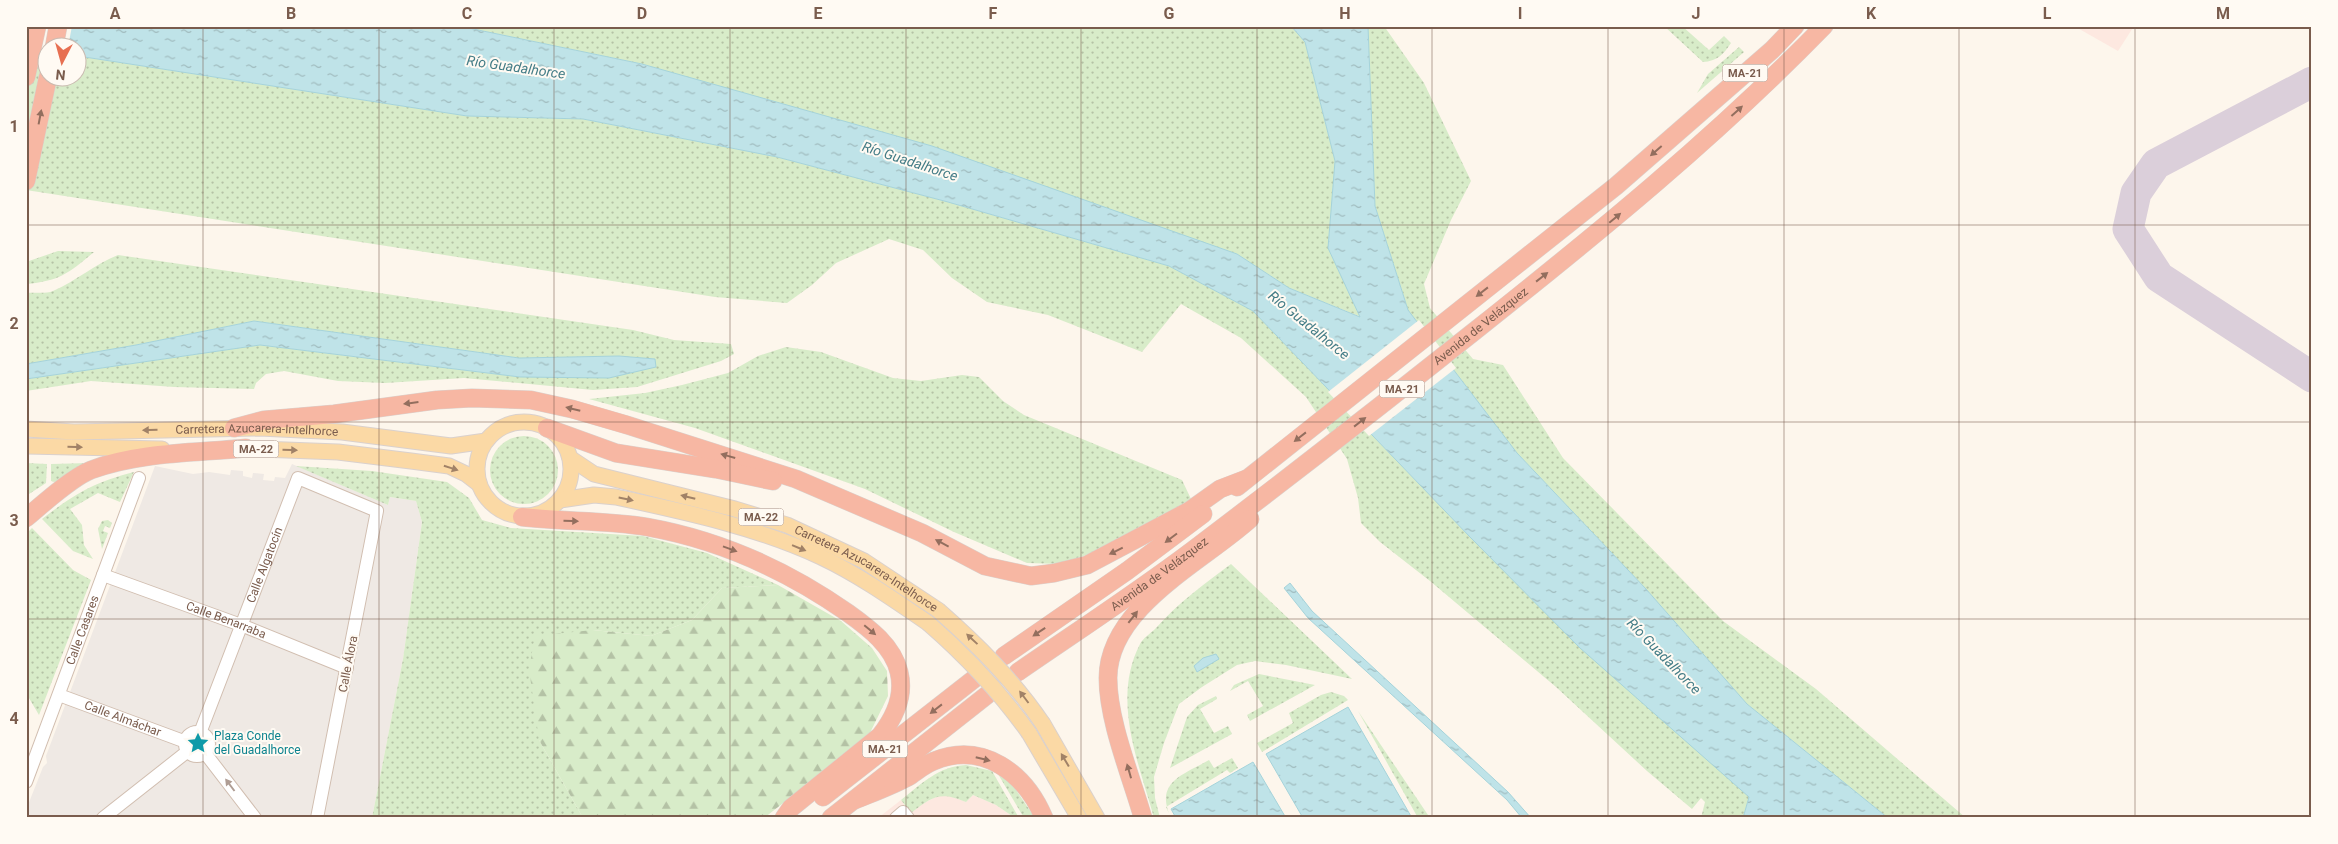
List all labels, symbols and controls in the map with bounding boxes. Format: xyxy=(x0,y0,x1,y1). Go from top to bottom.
text: A xyxy=(110,4,121,23)
text: B xyxy=(286,4,296,23)
text: C xyxy=(462,4,472,23)
text: D xyxy=(637,4,647,23)
text: E xyxy=(814,4,823,23)
text: F xyxy=(989,4,998,23)
text: G xyxy=(1164,4,1175,23)
text: H xyxy=(1339,4,1351,23)
text: I xyxy=(1518,4,1522,23)
text: J xyxy=(1692,4,1700,23)
text: K xyxy=(1866,4,1877,23)
text: L xyxy=(2043,4,2052,23)
text: M xyxy=(2216,4,2230,23)
north arrow xyxy=(38,38,88,88)
water label: Río Guadalhorce xyxy=(466,52,566,82)
road number: MA-21 xyxy=(1722,64,1768,82)
text: N xyxy=(55,66,66,83)
one-way arrow xyxy=(1731,105,1743,117)
one-way arrow xyxy=(36,108,44,124)
text: 1 xyxy=(9,117,19,136)
water label: Río Guadalhorce xyxy=(860,138,960,184)
one-way arrow xyxy=(1650,145,1663,156)
one-way arrow xyxy=(1608,213,1621,224)
one-way arrow xyxy=(1535,272,1548,283)
street label: Avenida de Velázquez xyxy=(1431,284,1531,368)
one-way arrow xyxy=(1476,287,1489,298)
water label: Río Guadalhorce xyxy=(1265,288,1353,362)
text: 2 xyxy=(9,314,19,333)
road number: MA-21 xyxy=(1380,380,1424,398)
one-way arrow xyxy=(403,399,419,407)
one-way arrow xyxy=(565,405,580,413)
one-way arrow xyxy=(1353,417,1367,427)
street label: Carretera Azucarera-Intelhorce xyxy=(175,421,339,439)
one-way arrow xyxy=(142,426,158,434)
one-way arrow xyxy=(1293,431,1306,442)
road number: MA-22 xyxy=(234,440,278,458)
one-way arrow xyxy=(67,444,83,452)
one-way arrow xyxy=(282,446,298,454)
one-way arrow xyxy=(721,451,736,459)
one-way arrow xyxy=(444,464,459,472)
one-way arrow xyxy=(681,493,696,501)
one-way arrow xyxy=(618,496,634,504)
road number: MA-22 xyxy=(738,508,784,526)
text: 3 xyxy=(9,511,19,530)
one-way arrow xyxy=(563,518,579,526)
street label: Carretera Azucarera-Intelhorce xyxy=(792,522,940,615)
street label: Calle Algatocín xyxy=(244,525,285,605)
one-way arrow xyxy=(1165,532,1178,543)
street label: Avenida de Velázquez xyxy=(1108,534,1211,614)
one-way arrow xyxy=(935,539,949,548)
one-way arrow xyxy=(792,544,807,552)
one-way arrow xyxy=(723,545,738,553)
one-way arrow xyxy=(1109,547,1123,555)
street label: Calle Casares xyxy=(63,593,102,667)
street label: Calle Benarraba xyxy=(184,599,268,641)
one-way arrow xyxy=(1128,610,1138,624)
water label: Río Guadalhorce xyxy=(1624,615,1704,697)
one-way arrow xyxy=(864,624,876,635)
one-way arrow xyxy=(1032,627,1046,637)
one-way arrow xyxy=(966,633,978,645)
street label: Calle Álora xyxy=(335,634,360,694)
one-way arrow xyxy=(1019,690,1029,704)
street label: Calle Almáchar xyxy=(82,698,163,739)
one-way arrow xyxy=(929,704,942,715)
text: 4 xyxy=(9,709,19,728)
place label: Plaza Conde del Guadalhorce xyxy=(214,729,301,757)
place icon: Plaza Conde del Guadalhorce xyxy=(185,730,211,756)
road number: MA-21 xyxy=(862,741,908,758)
one-way arrow xyxy=(1060,753,1069,766)
one-way arrow xyxy=(976,755,991,763)
one-way arrow xyxy=(1125,763,1133,778)
one-way arrow xyxy=(224,779,235,792)

